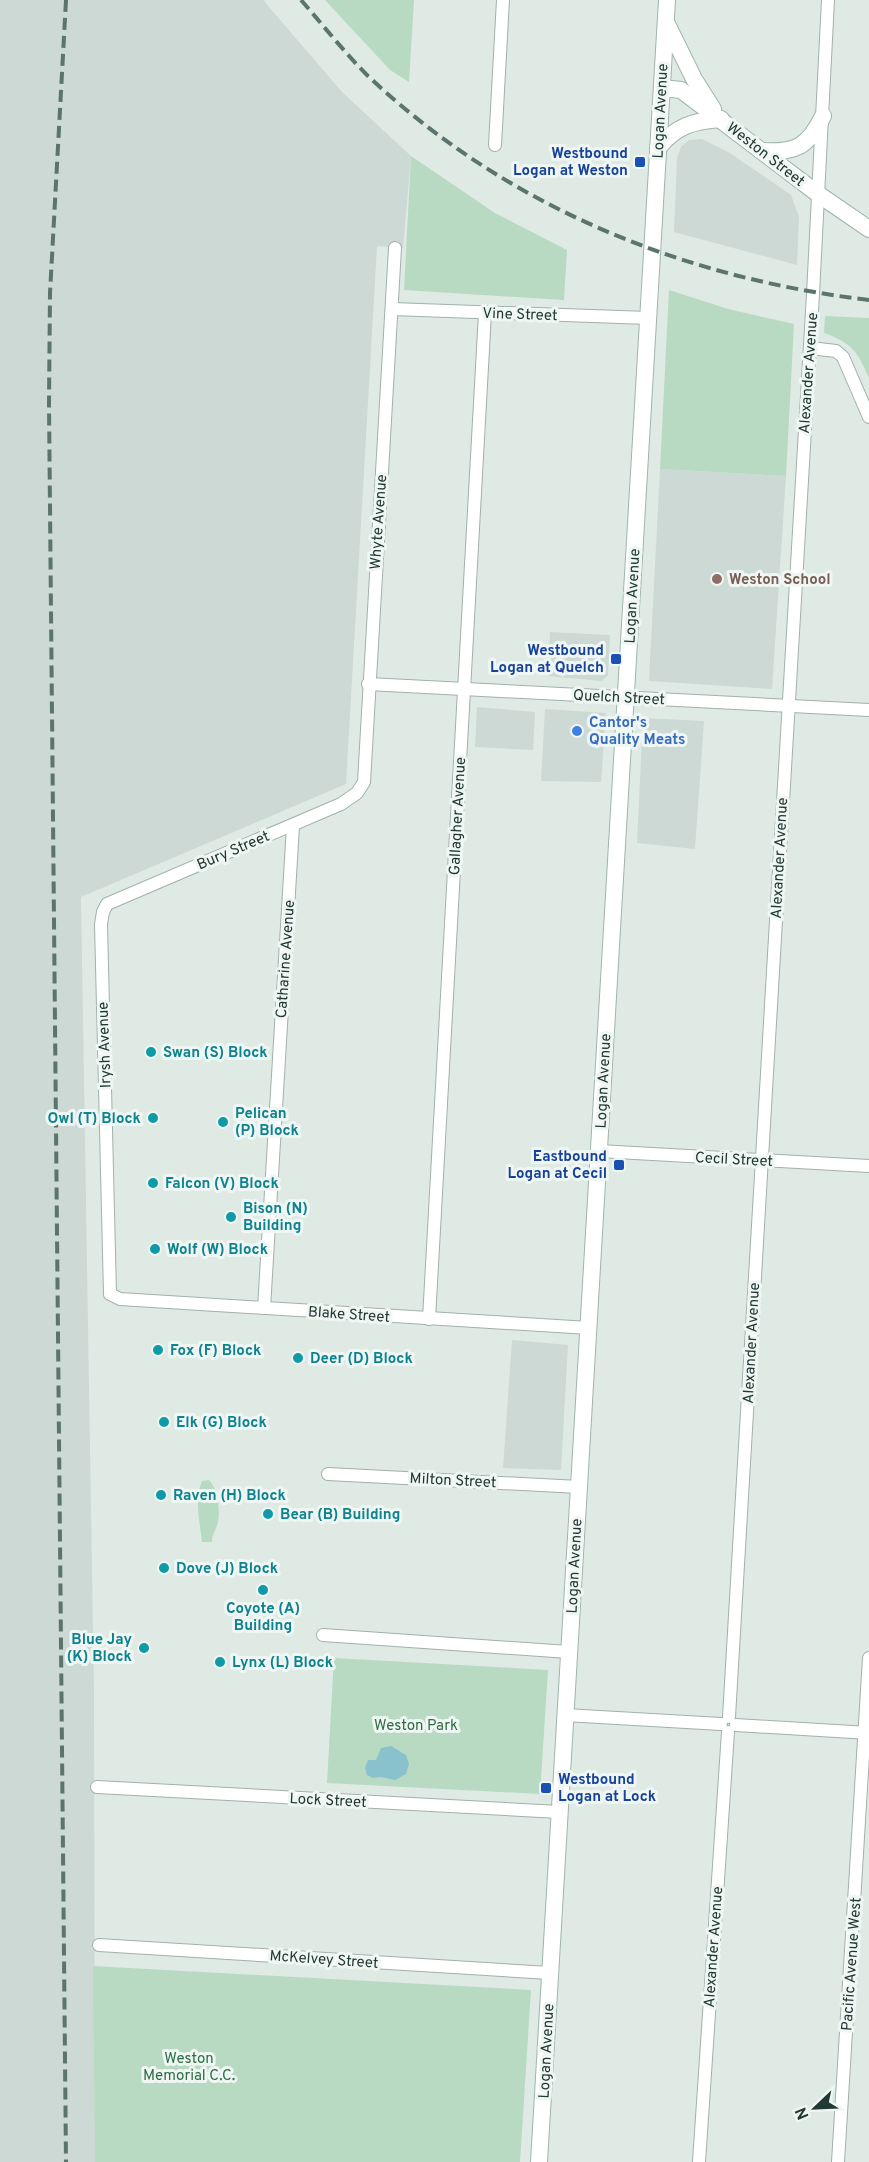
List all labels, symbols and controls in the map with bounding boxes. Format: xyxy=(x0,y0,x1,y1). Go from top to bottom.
street label: Logan Avenue xyxy=(650,63,673,159)
street label: Weston Street xyxy=(722,119,808,192)
place label: Westbound Logan at Weston xyxy=(513,145,628,181)
marker: Westbound Logan at Weston xyxy=(633,155,647,169)
street label: Vine Street xyxy=(482,305,558,326)
street label: Alexander Avenue xyxy=(796,312,823,434)
street label: Whyte Avenue xyxy=(367,474,392,571)
street label: Logan Avenue xyxy=(622,548,645,644)
place label: Weston School xyxy=(729,571,831,590)
marker: Weston School xyxy=(710,572,724,586)
place label: Westbound Logan at Quelch xyxy=(490,642,604,678)
marker: Westbound Logan at Quelch xyxy=(609,652,623,666)
street label: Quelch Street xyxy=(572,687,665,710)
place label: Cantor's Quality Meats xyxy=(589,714,685,750)
marker: Cantor's Quality Meats xyxy=(570,724,584,738)
street label: Gallagher Avenue xyxy=(446,756,471,876)
street label: Alexander Avenue xyxy=(768,797,793,919)
street label: Bury Street xyxy=(194,828,273,875)
street label: Catharine Avenue xyxy=(273,899,300,1019)
street label: Irysh Avenue xyxy=(94,1001,117,1088)
street label: Logan Avenue xyxy=(593,1033,616,1129)
place label: Swan (S) Block xyxy=(163,1044,268,1063)
marker: Swan (S) Block xyxy=(144,1045,158,1059)
place label: Pelican (P) Block xyxy=(235,1105,299,1141)
place label: Owl (T) Block xyxy=(48,1110,141,1129)
marker: Owl (T) Block xyxy=(146,1111,160,1125)
marker: Pelican (P) Block xyxy=(216,1115,230,1129)
place label: Eastbound Logan at Cecil xyxy=(508,1148,607,1184)
street label: Cecil Street xyxy=(694,1149,773,1172)
marker: Eastbound Logan at Cecil xyxy=(612,1158,626,1172)
place label: Falcon (V) Block xyxy=(165,1175,279,1194)
marker: Falcon (V) Block xyxy=(146,1176,160,1190)
place label: Bison (N) Building xyxy=(243,1200,308,1236)
marker: Bison (N) Building xyxy=(224,1210,238,1224)
place label: Wolf (W) Block xyxy=(167,1241,268,1260)
marker: Wolf (W) Block xyxy=(148,1242,162,1256)
street label: Alexander Avenue xyxy=(740,1282,765,1404)
street label: Blake Street xyxy=(307,1303,390,1328)
place label: Fox (F) Block xyxy=(170,1342,261,1361)
marker: Fox (F) Block xyxy=(151,1343,165,1357)
place label: Deer (D) Block xyxy=(310,1350,413,1369)
marker: Deer (D) Block xyxy=(291,1351,305,1365)
place label: Elk (G) Block xyxy=(176,1414,267,1433)
marker: Elk (G) Block xyxy=(157,1415,171,1429)
street label: Milton Street xyxy=(409,1470,497,1493)
place label: Raven (H) Block xyxy=(173,1487,286,1506)
marker: Raven (H) Block xyxy=(154,1488,168,1502)
place label: Bear (B) Building xyxy=(280,1506,400,1525)
marker: Bear (B) Building xyxy=(261,1507,275,1521)
street label: Logan Avenue xyxy=(564,1518,587,1614)
place label: Dove (J) Block xyxy=(176,1560,278,1579)
marker: Dove (J) Block xyxy=(157,1561,171,1575)
marker: Coyote (A) Building xyxy=(256,1583,270,1597)
place label: Coyote (A) Building xyxy=(226,1600,300,1636)
place label: Blue Jay (K) Block xyxy=(67,1631,132,1667)
marker: Blue Jay (K) Block xyxy=(137,1641,151,1655)
place label: Lynx (L) Block xyxy=(232,1654,333,1673)
marker: Lynx (L) Block xyxy=(213,1655,227,1669)
park label: Weston Park xyxy=(374,1717,458,1736)
place label: Westbound Logan at Lock xyxy=(558,1771,656,1807)
marker: Westbound Logan at Lock xyxy=(539,1781,553,1795)
street label: Lock Street xyxy=(289,1790,367,1813)
street label: Alexander Avenue xyxy=(701,1886,728,2008)
street label: Pacific Avenue West xyxy=(838,1897,867,2032)
street label: McKelvey Street xyxy=(269,1947,379,1974)
street label: Logan Avenue xyxy=(536,2003,559,2099)
park label: Weston Memorial C.C. xyxy=(143,2050,235,2086)
north arrow xyxy=(785,2078,845,2138)
text: N xyxy=(792,2104,814,2122)

